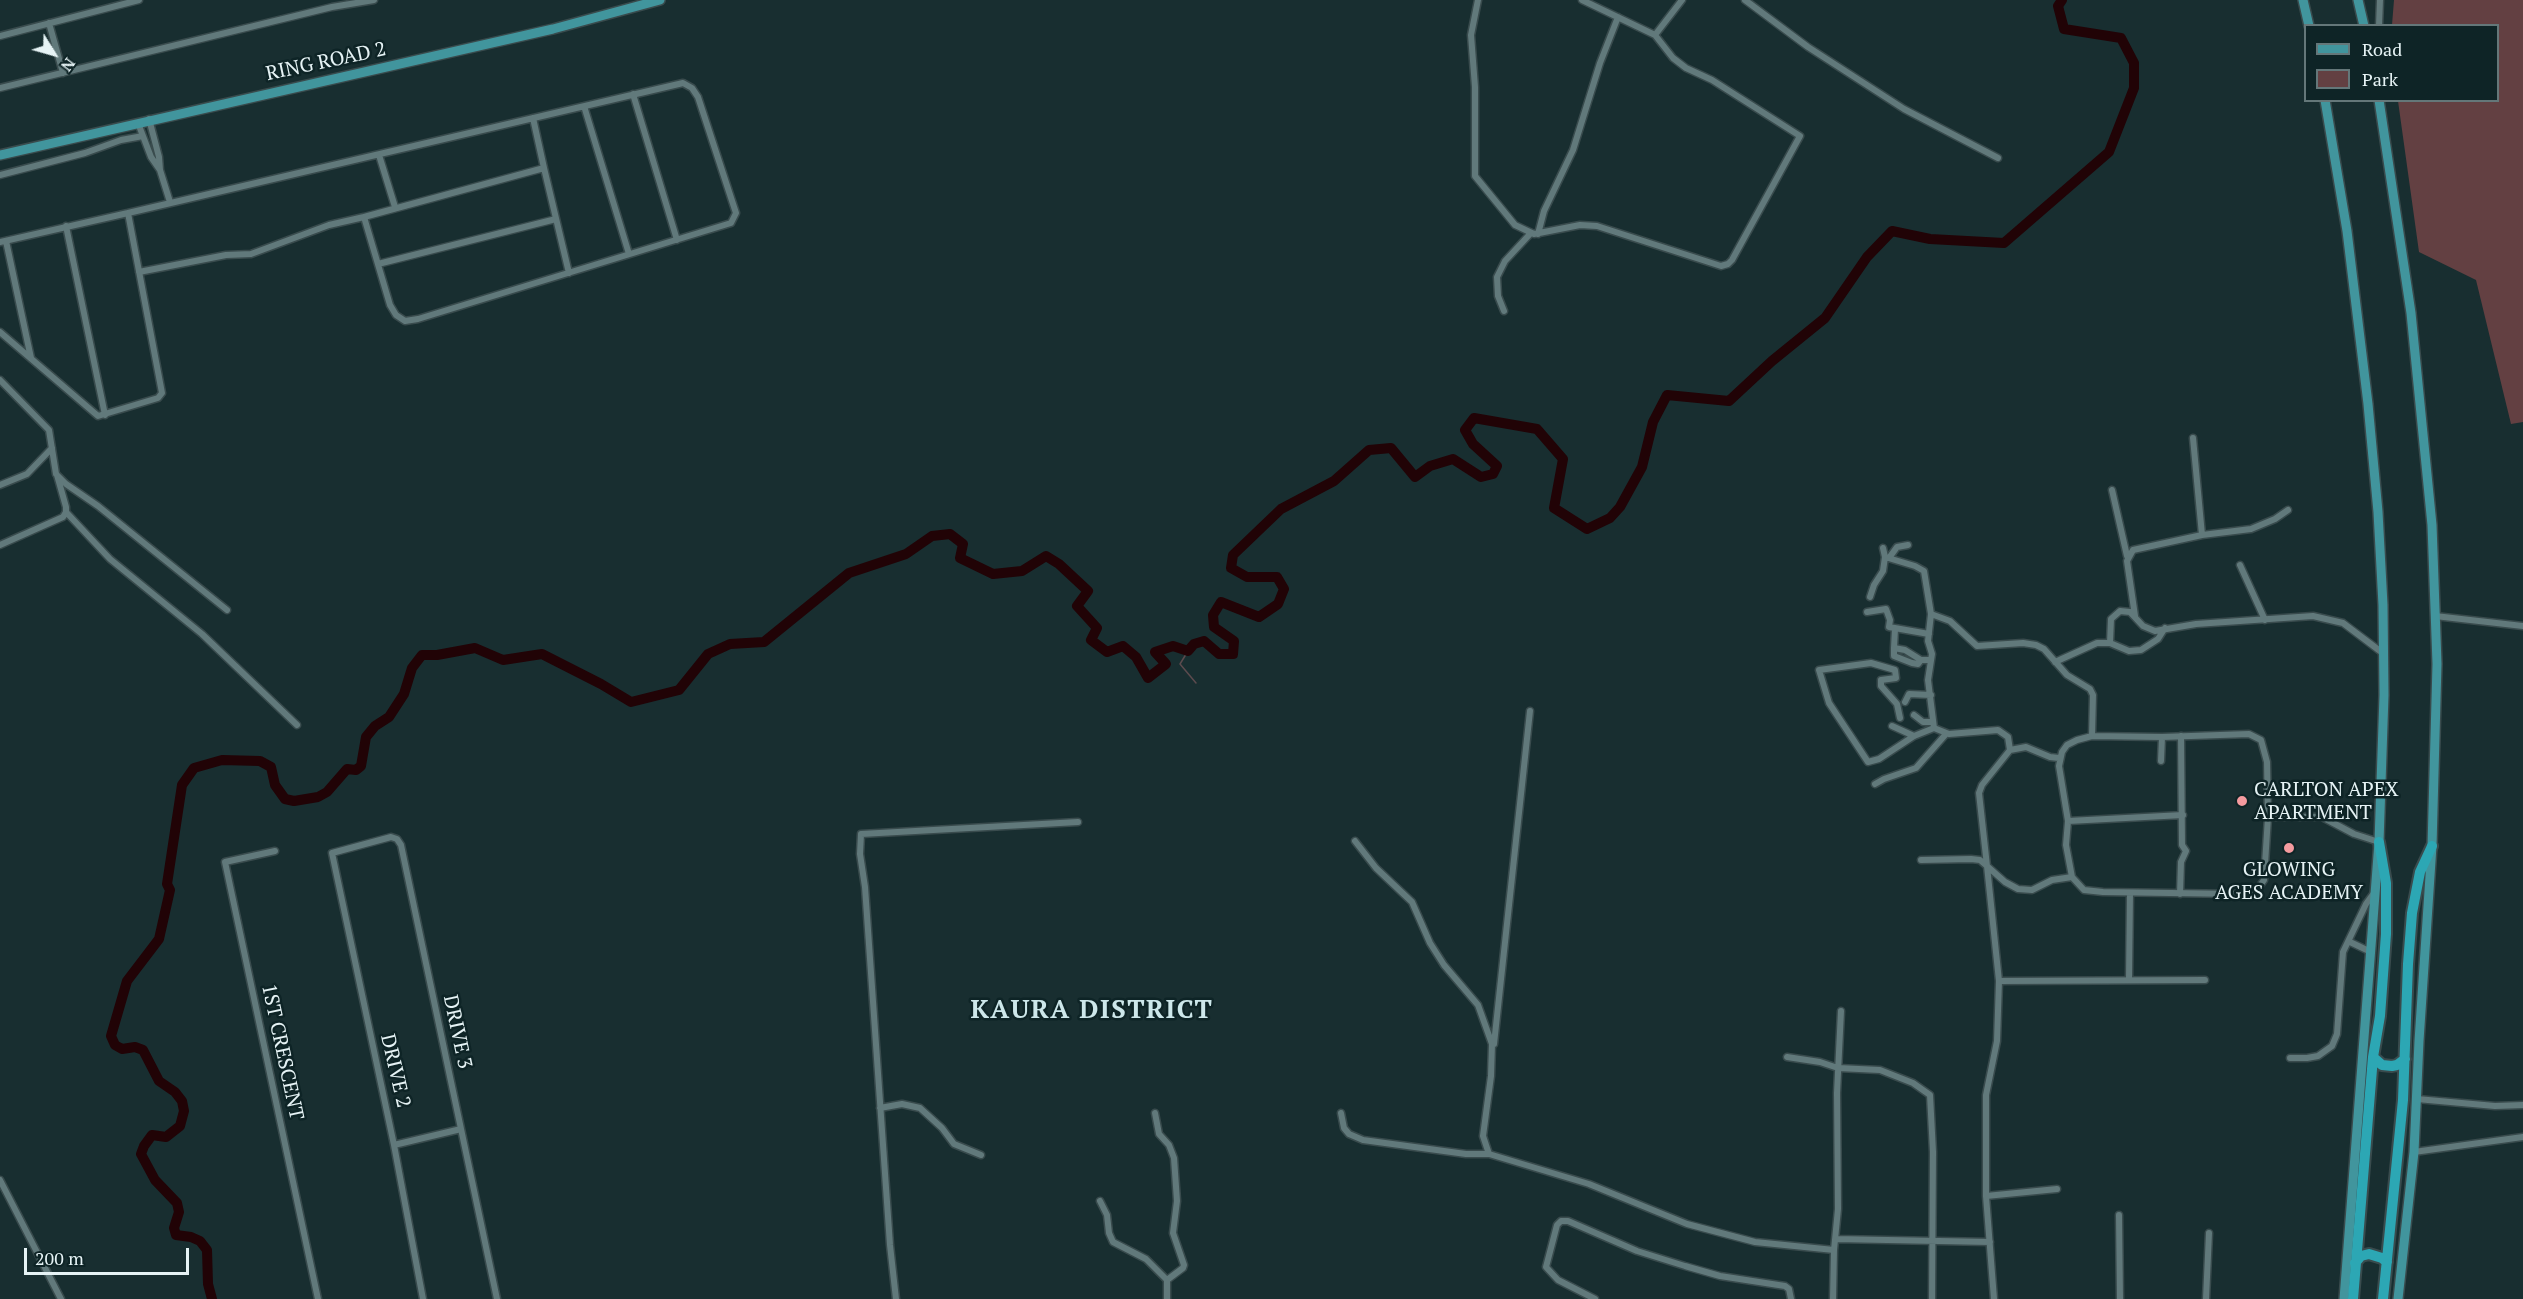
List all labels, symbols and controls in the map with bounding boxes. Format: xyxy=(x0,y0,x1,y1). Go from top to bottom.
north arrow xyxy=(24,24,84,84)
legend xyxy=(2304,24,2499,102)
text: Road xyxy=(2362,37,2402,61)
street label: RING ROAD 2 xyxy=(264,38,388,86)
text: N xyxy=(56,53,81,76)
text: Park xyxy=(2362,67,2398,91)
place label: CARLTON APEX APARTMENT xyxy=(2254,778,2399,825)
marker: CARLTON APEX APARTMENT xyxy=(2235,794,2249,808)
marker: GLOWING AGES ACADEMY xyxy=(2282,841,2296,855)
place label: GLOWING AGES ACADEMY xyxy=(2215,858,2363,905)
street label: 1ST CRESCENT xyxy=(256,982,308,1122)
street label: DRIVE 3 xyxy=(437,993,477,1071)
district label: KAURA DISTRICT xyxy=(971,995,1213,1027)
street label: DRIVE 2 xyxy=(375,1032,415,1110)
scale bar xyxy=(27,1236,192,1274)
text: 200 m xyxy=(35,1246,84,1270)

